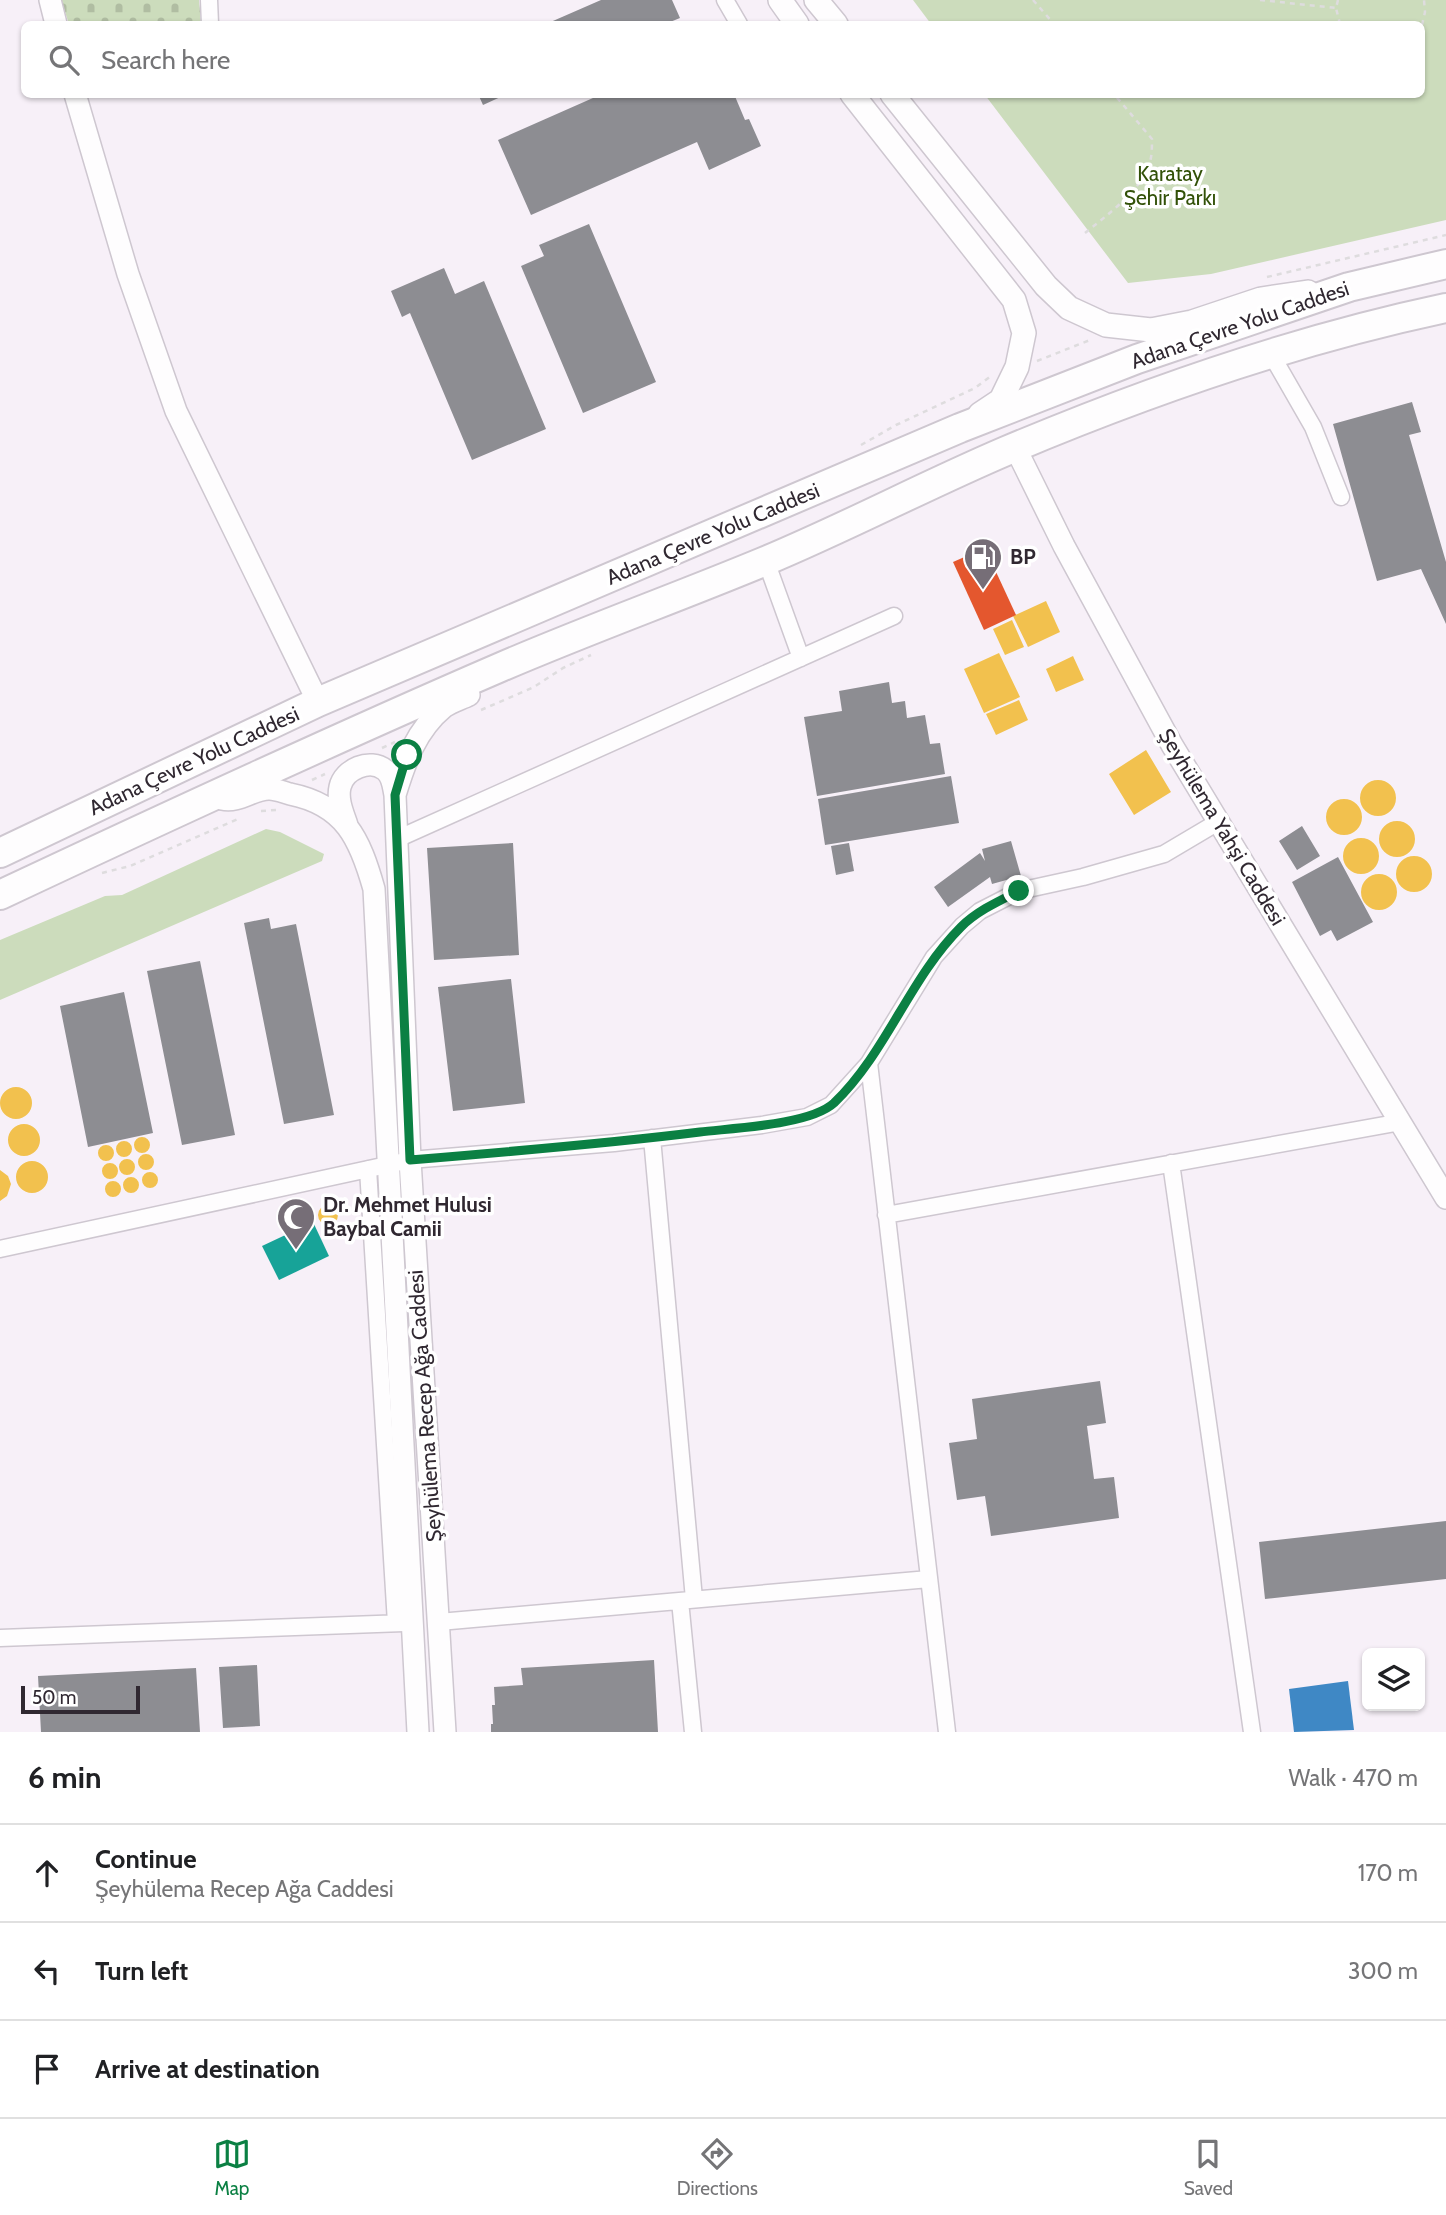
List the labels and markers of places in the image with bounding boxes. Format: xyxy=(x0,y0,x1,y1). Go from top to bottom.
fuel station icon: BP xyxy=(962,536,1004,591)
place label: BP xyxy=(1010,544,1036,569)
place label: Dr. Mehmet Hulusi Baybal Camii xyxy=(323,1192,492,1241)
mosque icon: Dr. Mehmet Hulusi Baybal Camii xyxy=(275,1196,317,1251)

